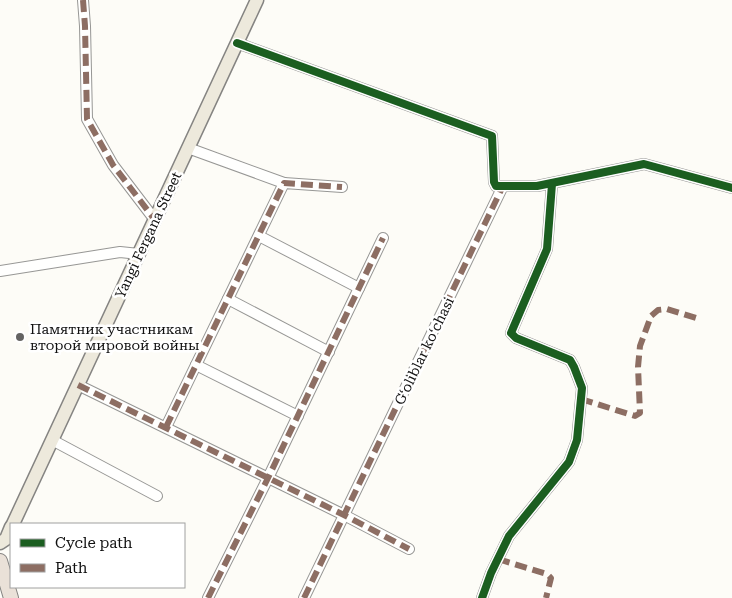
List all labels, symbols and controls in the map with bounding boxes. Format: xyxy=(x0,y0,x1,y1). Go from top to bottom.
street label: Yangi Fergana Street xyxy=(112,169,184,301)
street label: Gʻoliblar koʻchasi xyxy=(391,294,457,407)
place label: Памятник участникам второй мировой войны xyxy=(30,321,200,353)
marker: Памятник участникам второй мировой войны xyxy=(14,331,26,343)
legend xyxy=(10,523,185,588)
text: Cycle path xyxy=(55,534,133,552)
text: Path xyxy=(55,559,88,577)

